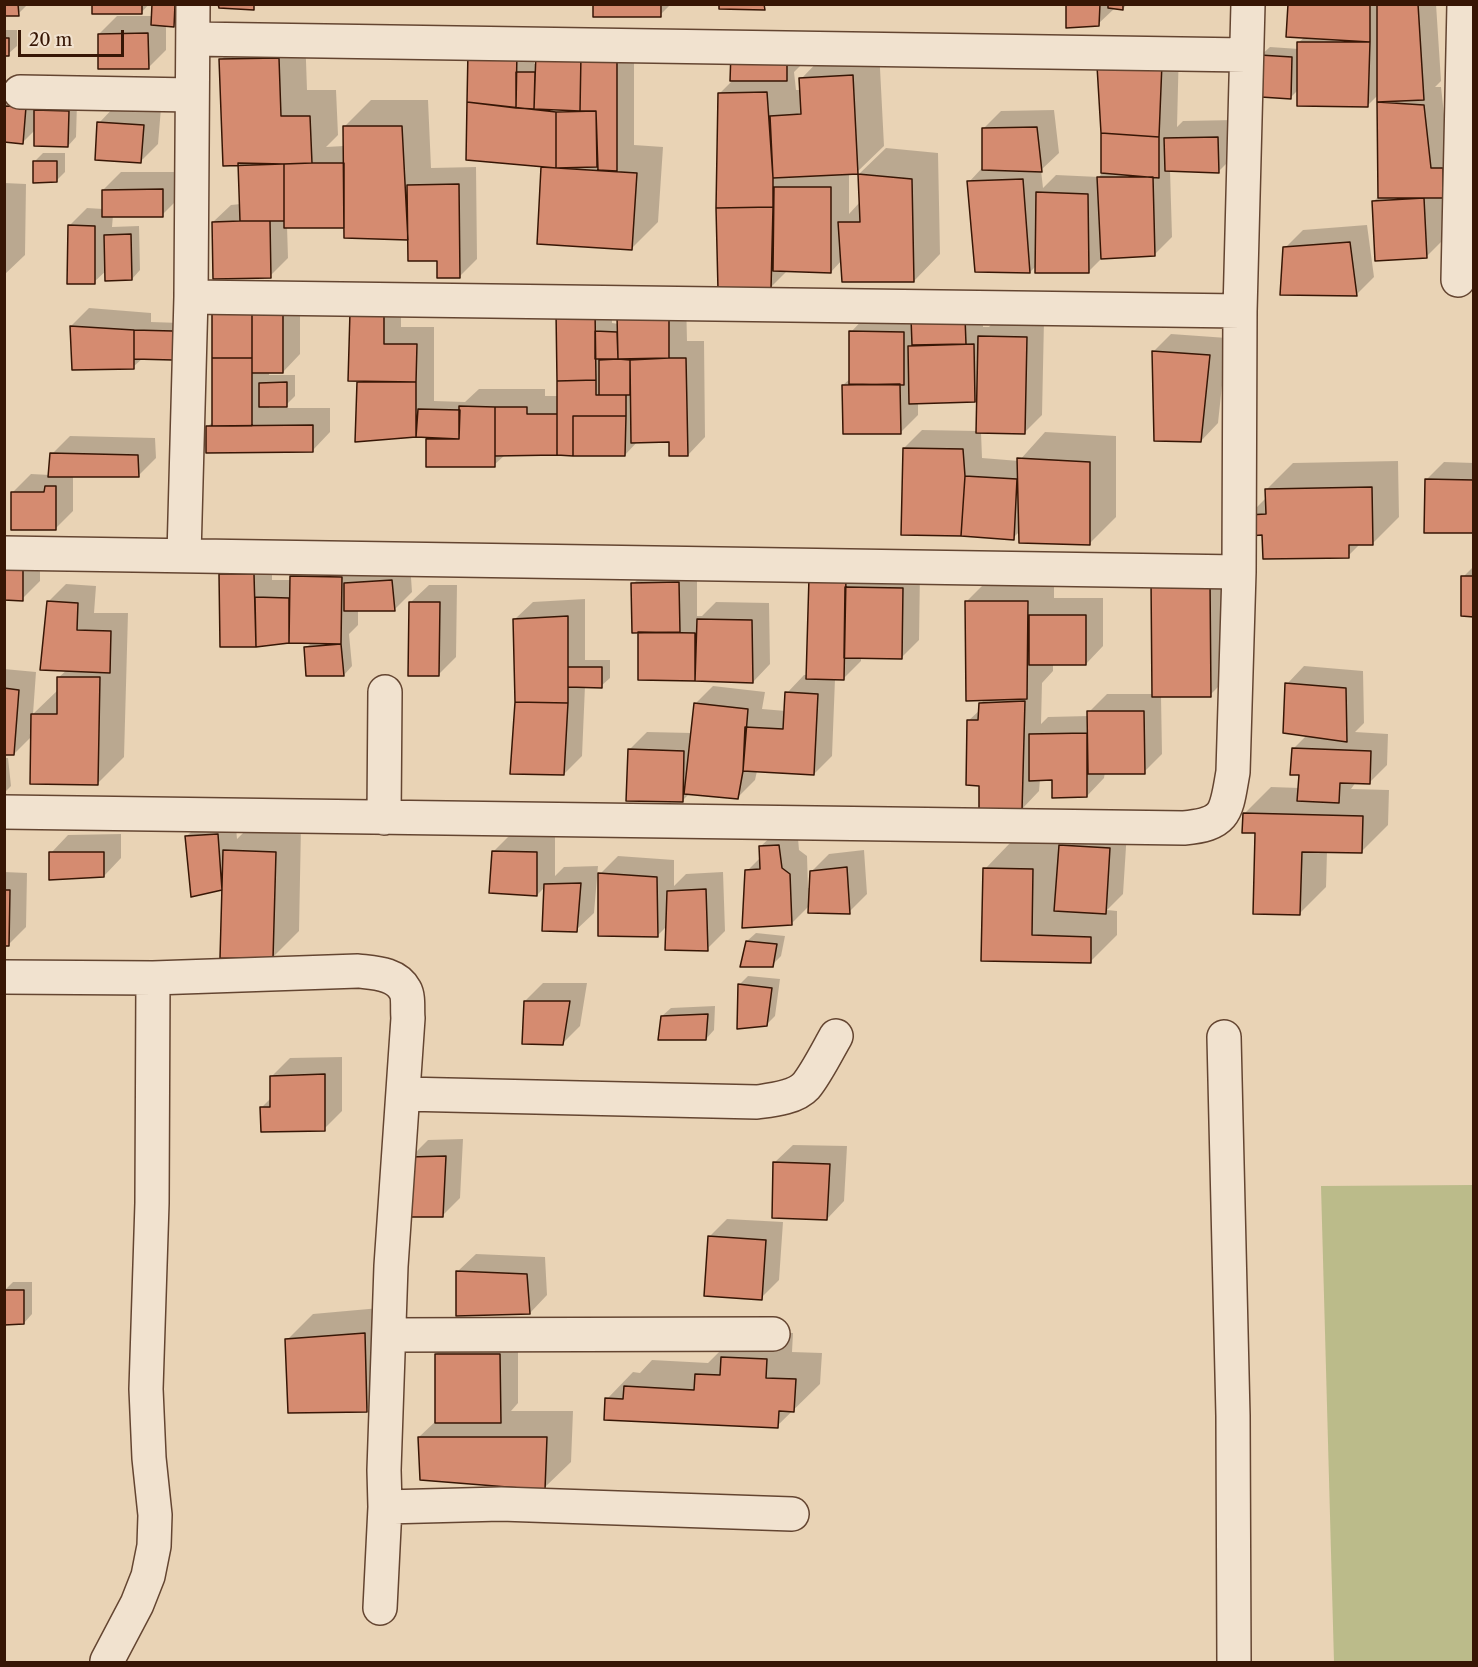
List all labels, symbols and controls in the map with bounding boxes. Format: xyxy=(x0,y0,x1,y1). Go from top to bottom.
scale bar xyxy=(21,18,128,56)
text: 20 m xyxy=(29,29,72,51)

